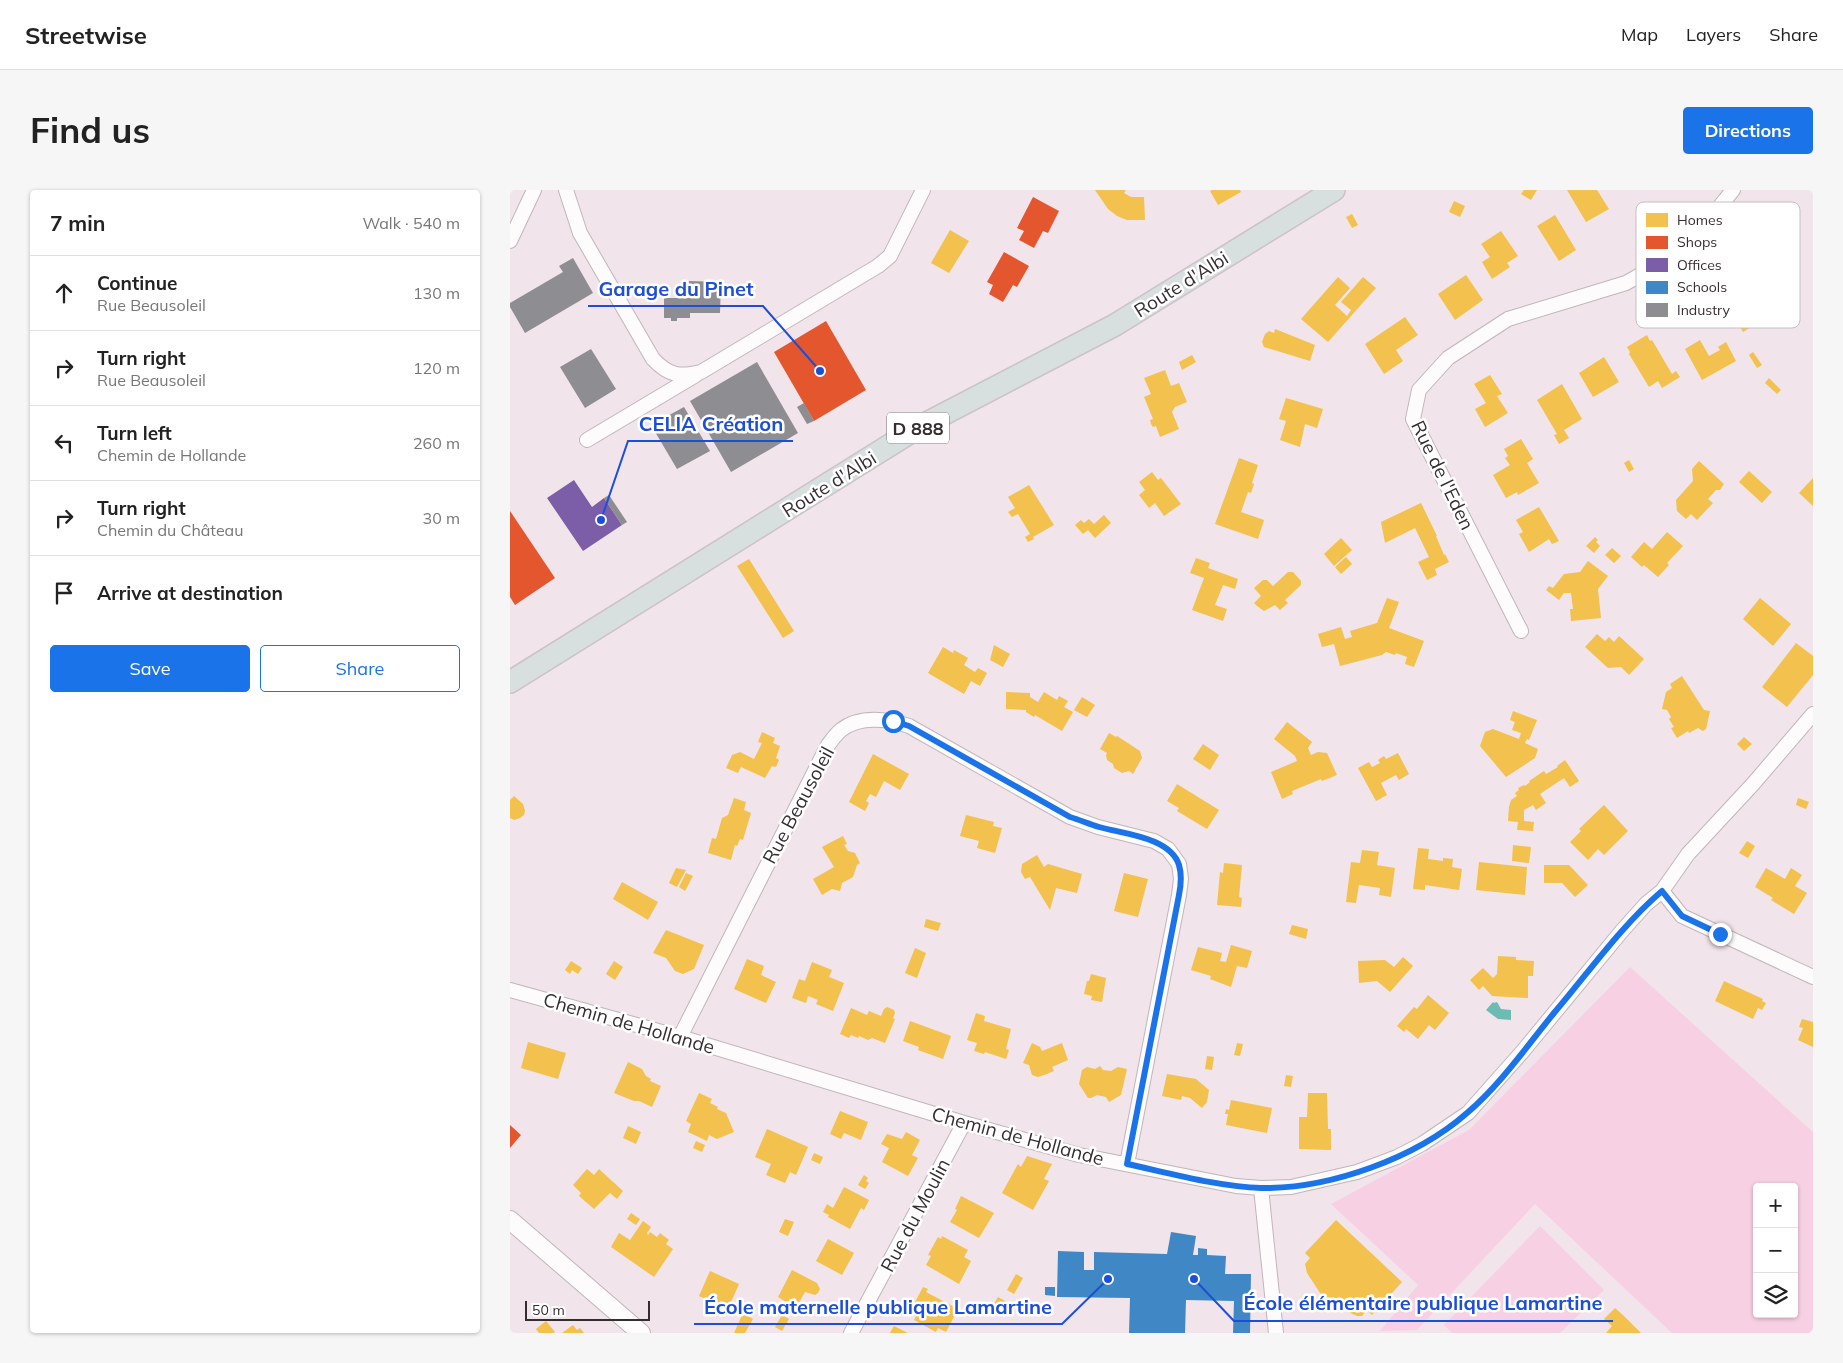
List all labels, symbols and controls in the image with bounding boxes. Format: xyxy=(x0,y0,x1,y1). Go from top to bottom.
text: Streetwise xyxy=(25,20,147,50)
text: Map xyxy=(1621,23,1658,46)
text: Layers xyxy=(1686,23,1741,46)
text: Share xyxy=(1769,23,1818,46)
button: Directions xyxy=(1683,107,1813,154)
text: Find us xyxy=(30,108,150,152)
legend xyxy=(1636,202,1800,328)
text: 7 min xyxy=(50,210,105,236)
text: Homes xyxy=(1677,211,1723,229)
text: Walk · 540 m xyxy=(362,213,460,233)
text: Shops xyxy=(1677,233,1717,251)
street label: Route d'Albi xyxy=(1129,246,1233,322)
text: Offices xyxy=(1677,256,1722,274)
text: Continue xyxy=(97,271,177,295)
callout: Garage du Pinet xyxy=(588,271,763,306)
text: Garage du Pinet xyxy=(598,276,754,301)
text: Schools xyxy=(1677,278,1727,296)
icon: ahead xyxy=(50,279,78,307)
text: 130 m xyxy=(413,283,460,303)
text: Rue Beausoleil xyxy=(97,295,206,315)
text: Industry xyxy=(1677,301,1731,319)
text: Turn right xyxy=(97,346,186,370)
icon: right xyxy=(50,354,78,382)
text: 120 m xyxy=(413,358,460,378)
text: Rue Beausoleil xyxy=(97,370,206,390)
callout: CELIA Création xyxy=(628,406,793,441)
text: CELIA Création xyxy=(639,411,783,436)
road number: D 888 xyxy=(887,412,949,444)
street label: Rue de l'Eden xyxy=(1406,416,1480,534)
text: Turn left xyxy=(97,421,172,445)
icon: left xyxy=(50,429,78,457)
text: 260 m xyxy=(413,433,460,453)
text: Chemin de Hollande xyxy=(97,445,246,465)
street label: Route d'Albi xyxy=(777,446,881,522)
text: Turn right xyxy=(97,496,186,520)
icon: right xyxy=(50,504,78,532)
text: 30 m xyxy=(423,508,460,528)
text: Chemin du Château xyxy=(97,520,243,540)
icon: arrive xyxy=(50,579,78,607)
text: Arrive at destination xyxy=(97,581,283,605)
button: Save xyxy=(50,645,250,692)
button: Share xyxy=(260,645,460,692)
route start xyxy=(882,710,905,733)
street label: Rue Beausoleil xyxy=(757,742,839,868)
route end xyxy=(1709,923,1732,946)
street label: Chemin de Hollande xyxy=(541,987,717,1059)
street label: Chemin de Hollande xyxy=(929,1101,1107,1171)
street label: Rue du Moulin xyxy=(875,1154,955,1276)
map controls xyxy=(1753,1183,1798,1318)
button: + xyxy=(1753,1183,1798,1228)
button: − xyxy=(1753,1228,1798,1273)
button: layers xyxy=(1753,1273,1798,1318)
callout: École élémentaire publique Lamartine xyxy=(1234,1286,1613,1321)
callout: École maternelle publique Lamartine xyxy=(694,1289,1062,1324)
text: École élémentaire publique Lamartine xyxy=(1244,1290,1602,1315)
text: École maternelle publique Lamartine xyxy=(704,1294,1052,1319)
scale bar xyxy=(525,1298,650,1321)
text: 50 m xyxy=(532,1301,565,1319)

